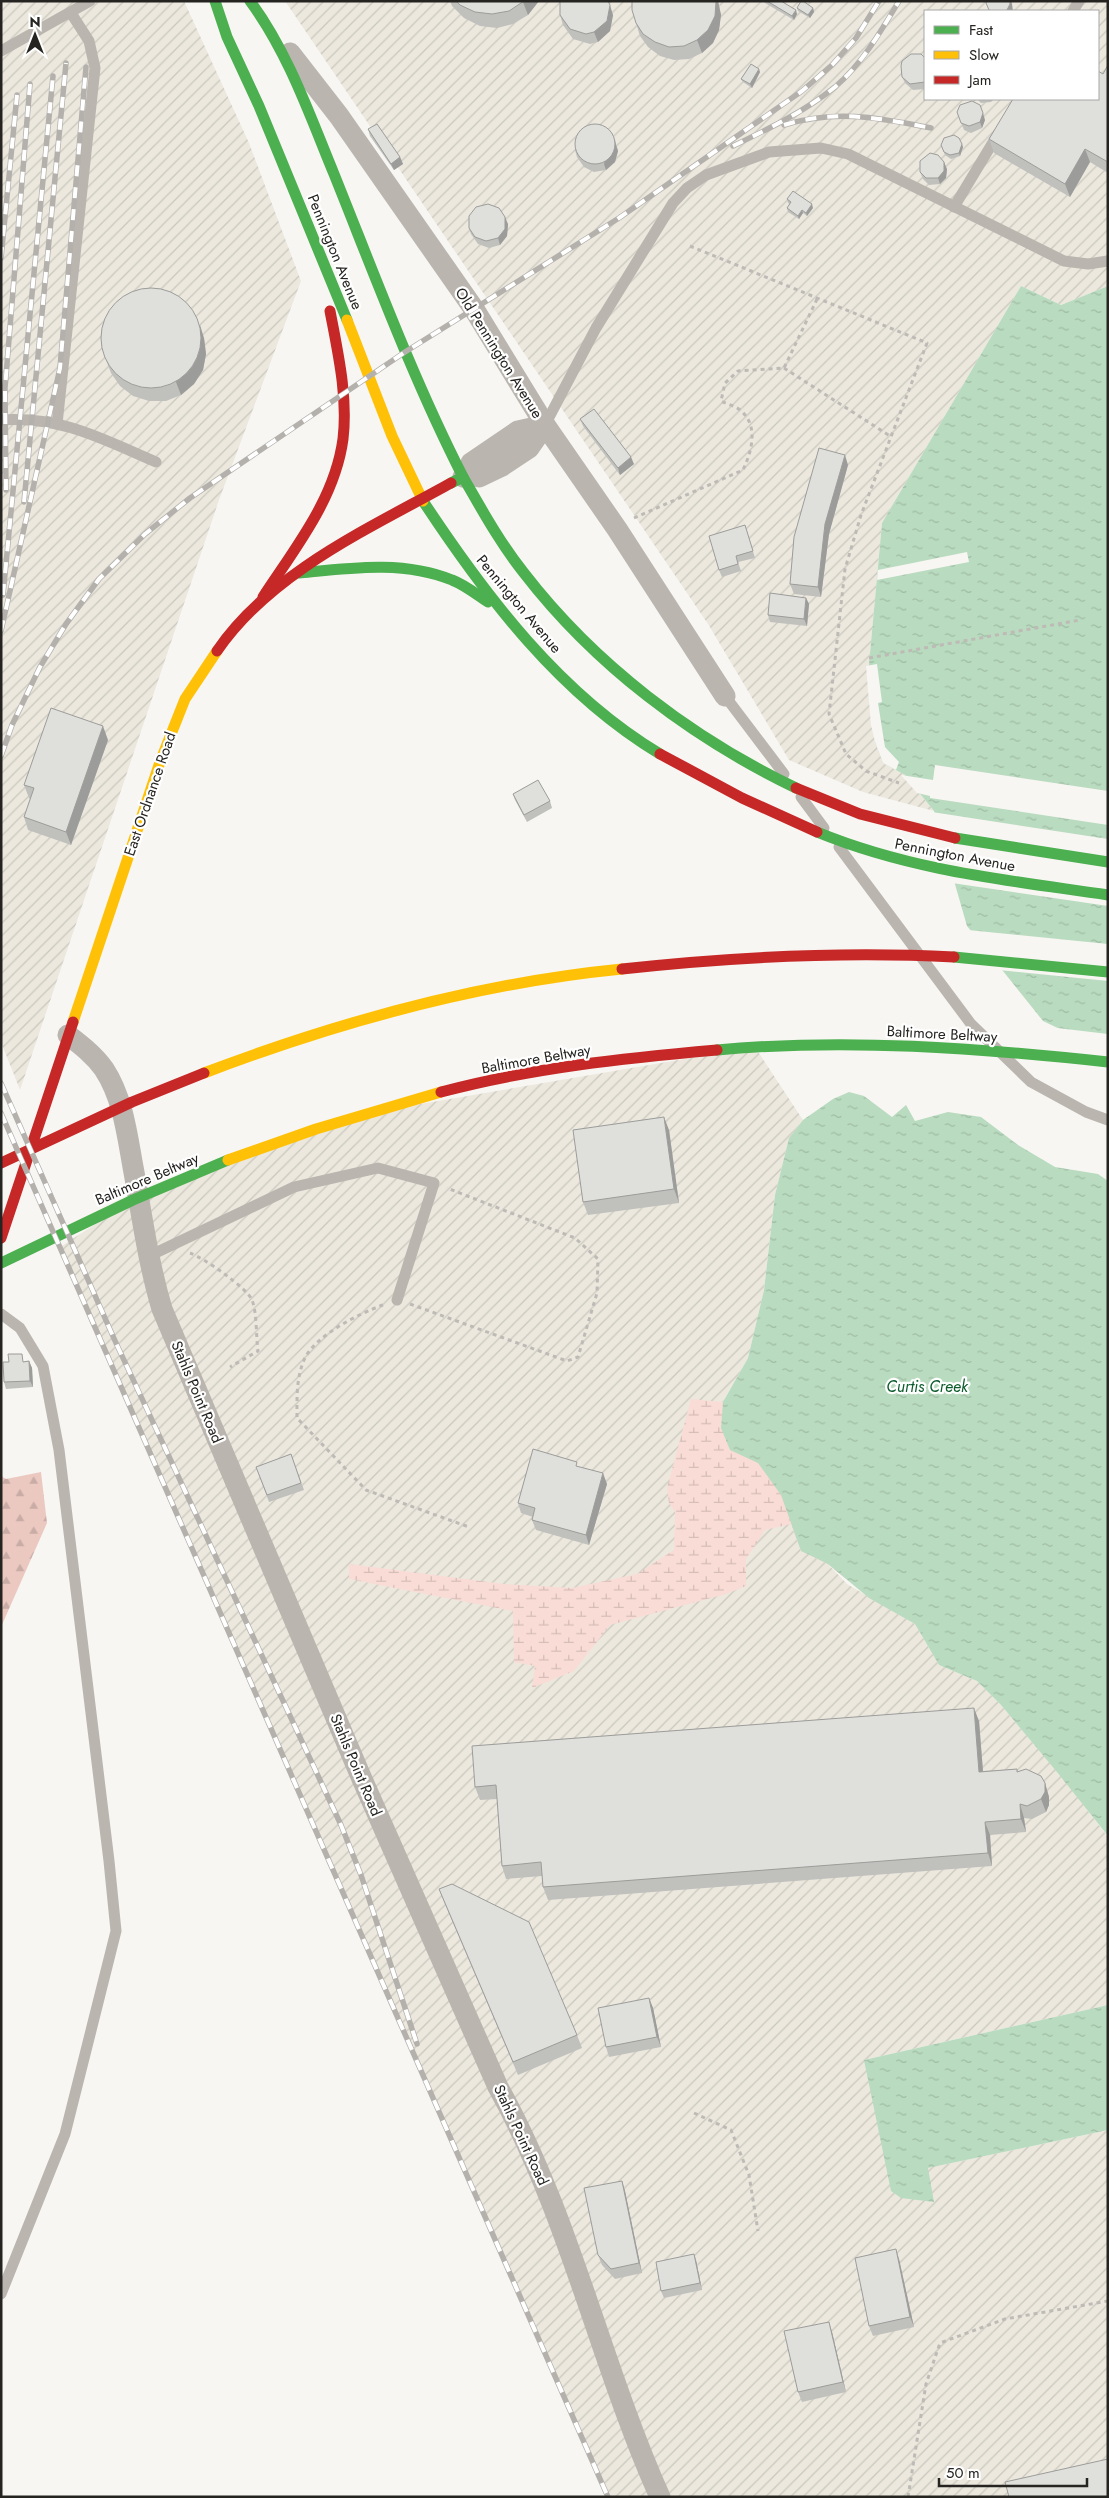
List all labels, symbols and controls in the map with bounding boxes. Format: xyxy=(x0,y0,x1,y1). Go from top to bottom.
north arrow xyxy=(10,10,60,60)
legend xyxy=(924,10,1099,100)
text: N xyxy=(29,12,41,32)
text: Fast xyxy=(969,19,993,41)
text: Slow xyxy=(969,44,1000,66)
text: Jam xyxy=(967,69,992,91)
street label: Pennington Avenue xyxy=(302,191,368,313)
street label: Old Pennington Avenue xyxy=(450,283,548,423)
street label: Pennington Avenue xyxy=(471,550,567,658)
street label: East Ordnance Road xyxy=(118,729,182,859)
street label: Pennington Avenue xyxy=(893,833,1017,878)
street label: Baltimore Beltway xyxy=(886,1020,998,1048)
street label: Baltimore Beltway xyxy=(480,1038,593,1079)
street label: Baltimore Beltway xyxy=(92,1147,203,1211)
street label: Stahls Point Road xyxy=(166,1337,228,1447)
water label: Curtis Creek xyxy=(886,1375,969,1398)
street label: Stahls Point Road xyxy=(325,1710,387,1820)
street label: Stahls Point Road xyxy=(488,2081,554,2189)
scale bar xyxy=(939,2456,1086,2488)
text: 50 m xyxy=(946,2462,980,2484)

